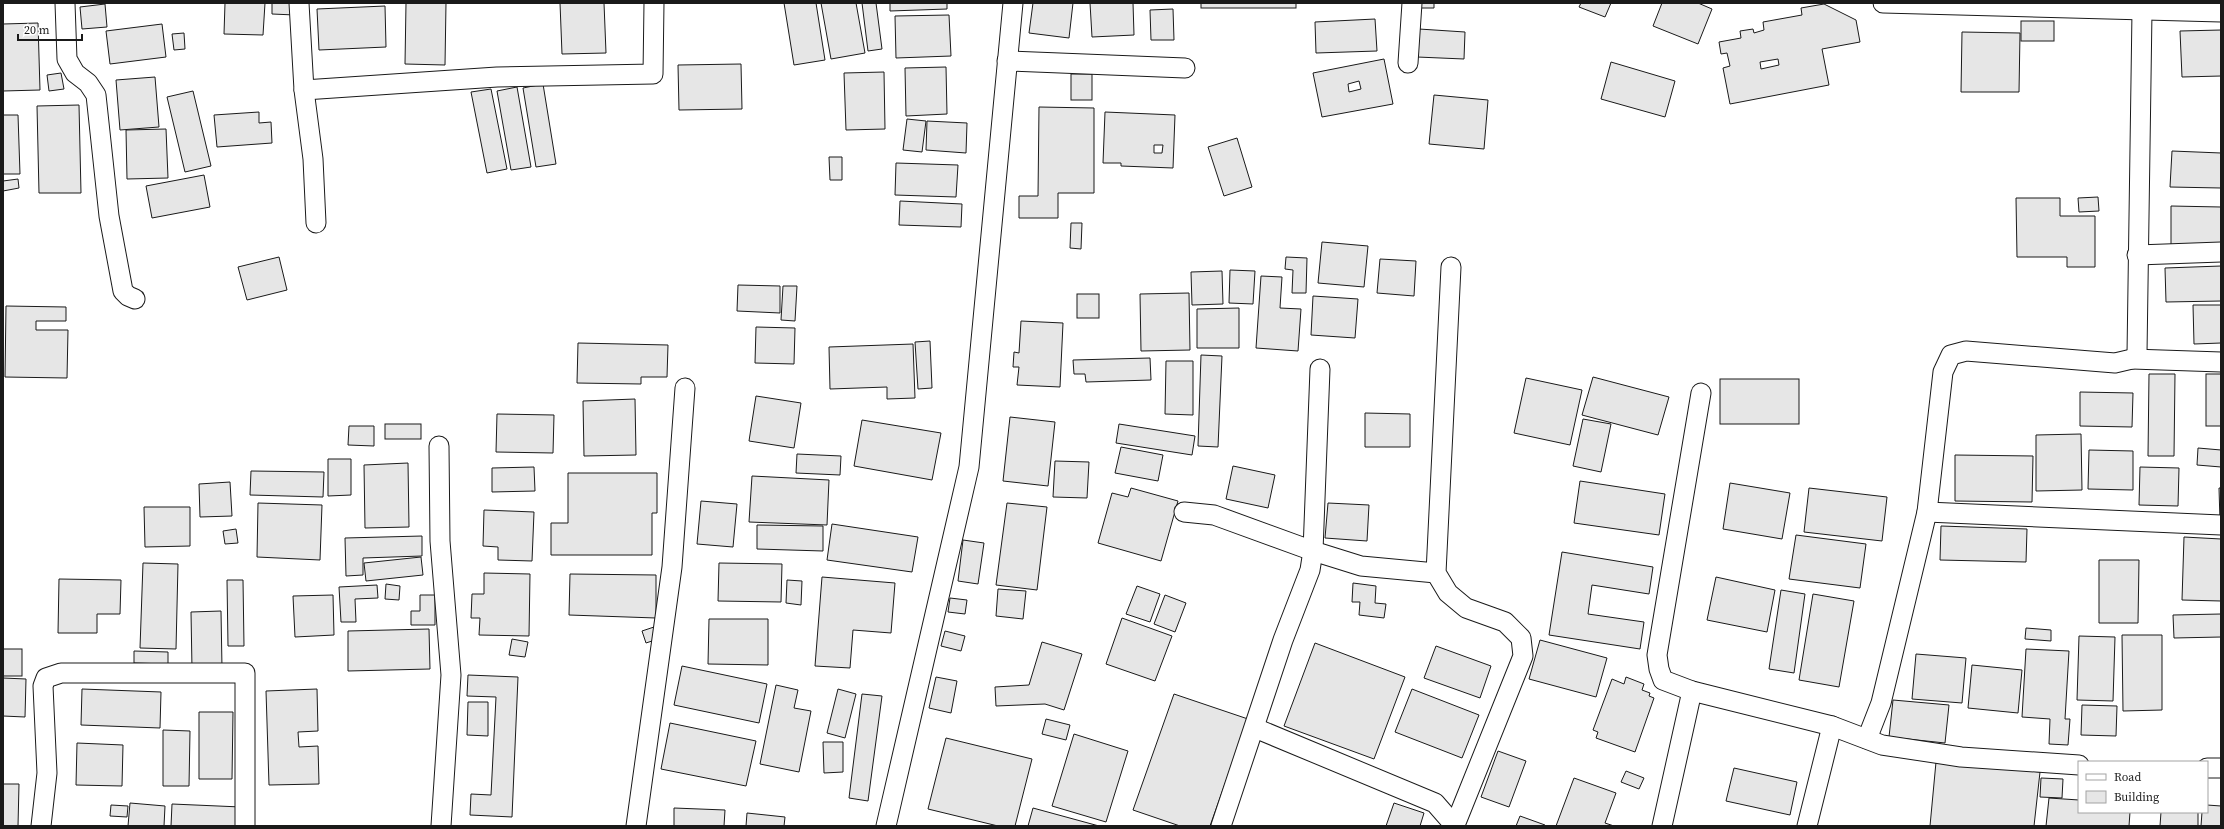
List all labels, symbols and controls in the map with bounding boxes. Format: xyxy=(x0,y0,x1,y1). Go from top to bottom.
scale bar xyxy=(18,16,82,42)
text: 20 m xyxy=(24,22,50,38)
legend xyxy=(2078,761,2208,813)
text: Road xyxy=(2114,769,2141,785)
text: Building xyxy=(2114,789,2159,805)

